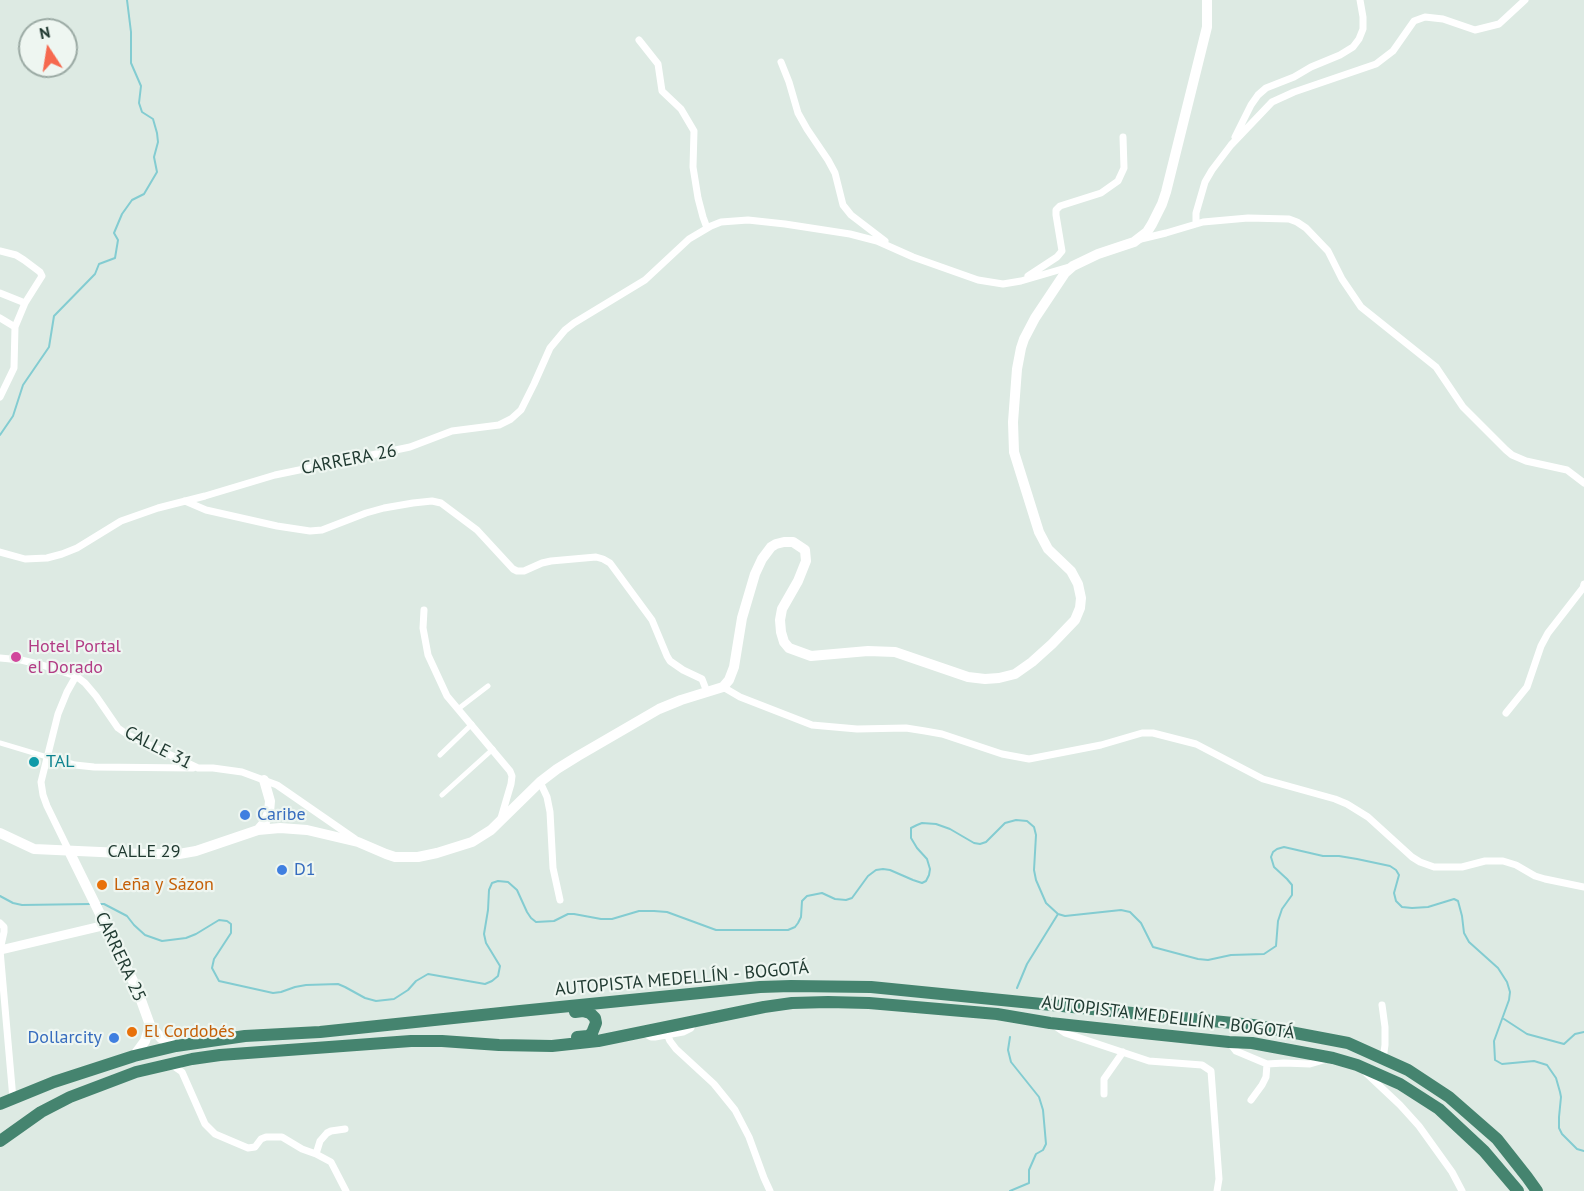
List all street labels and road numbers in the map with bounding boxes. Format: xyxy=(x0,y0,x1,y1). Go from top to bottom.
street label: CARRERA 26 xyxy=(300,440,398,480)
street label: CALLE 31 xyxy=(121,722,195,774)
street label: CALLE 29 xyxy=(108,841,180,863)
street label: CARRERA 25 xyxy=(90,909,150,1005)
street label: AUTOPISTA MEDELLÍN - BOGOTÁ xyxy=(554,957,810,1001)
street label: AUTOPISTA MEDELLÍN - BOGOTÁ xyxy=(1040,992,1296,1044)

